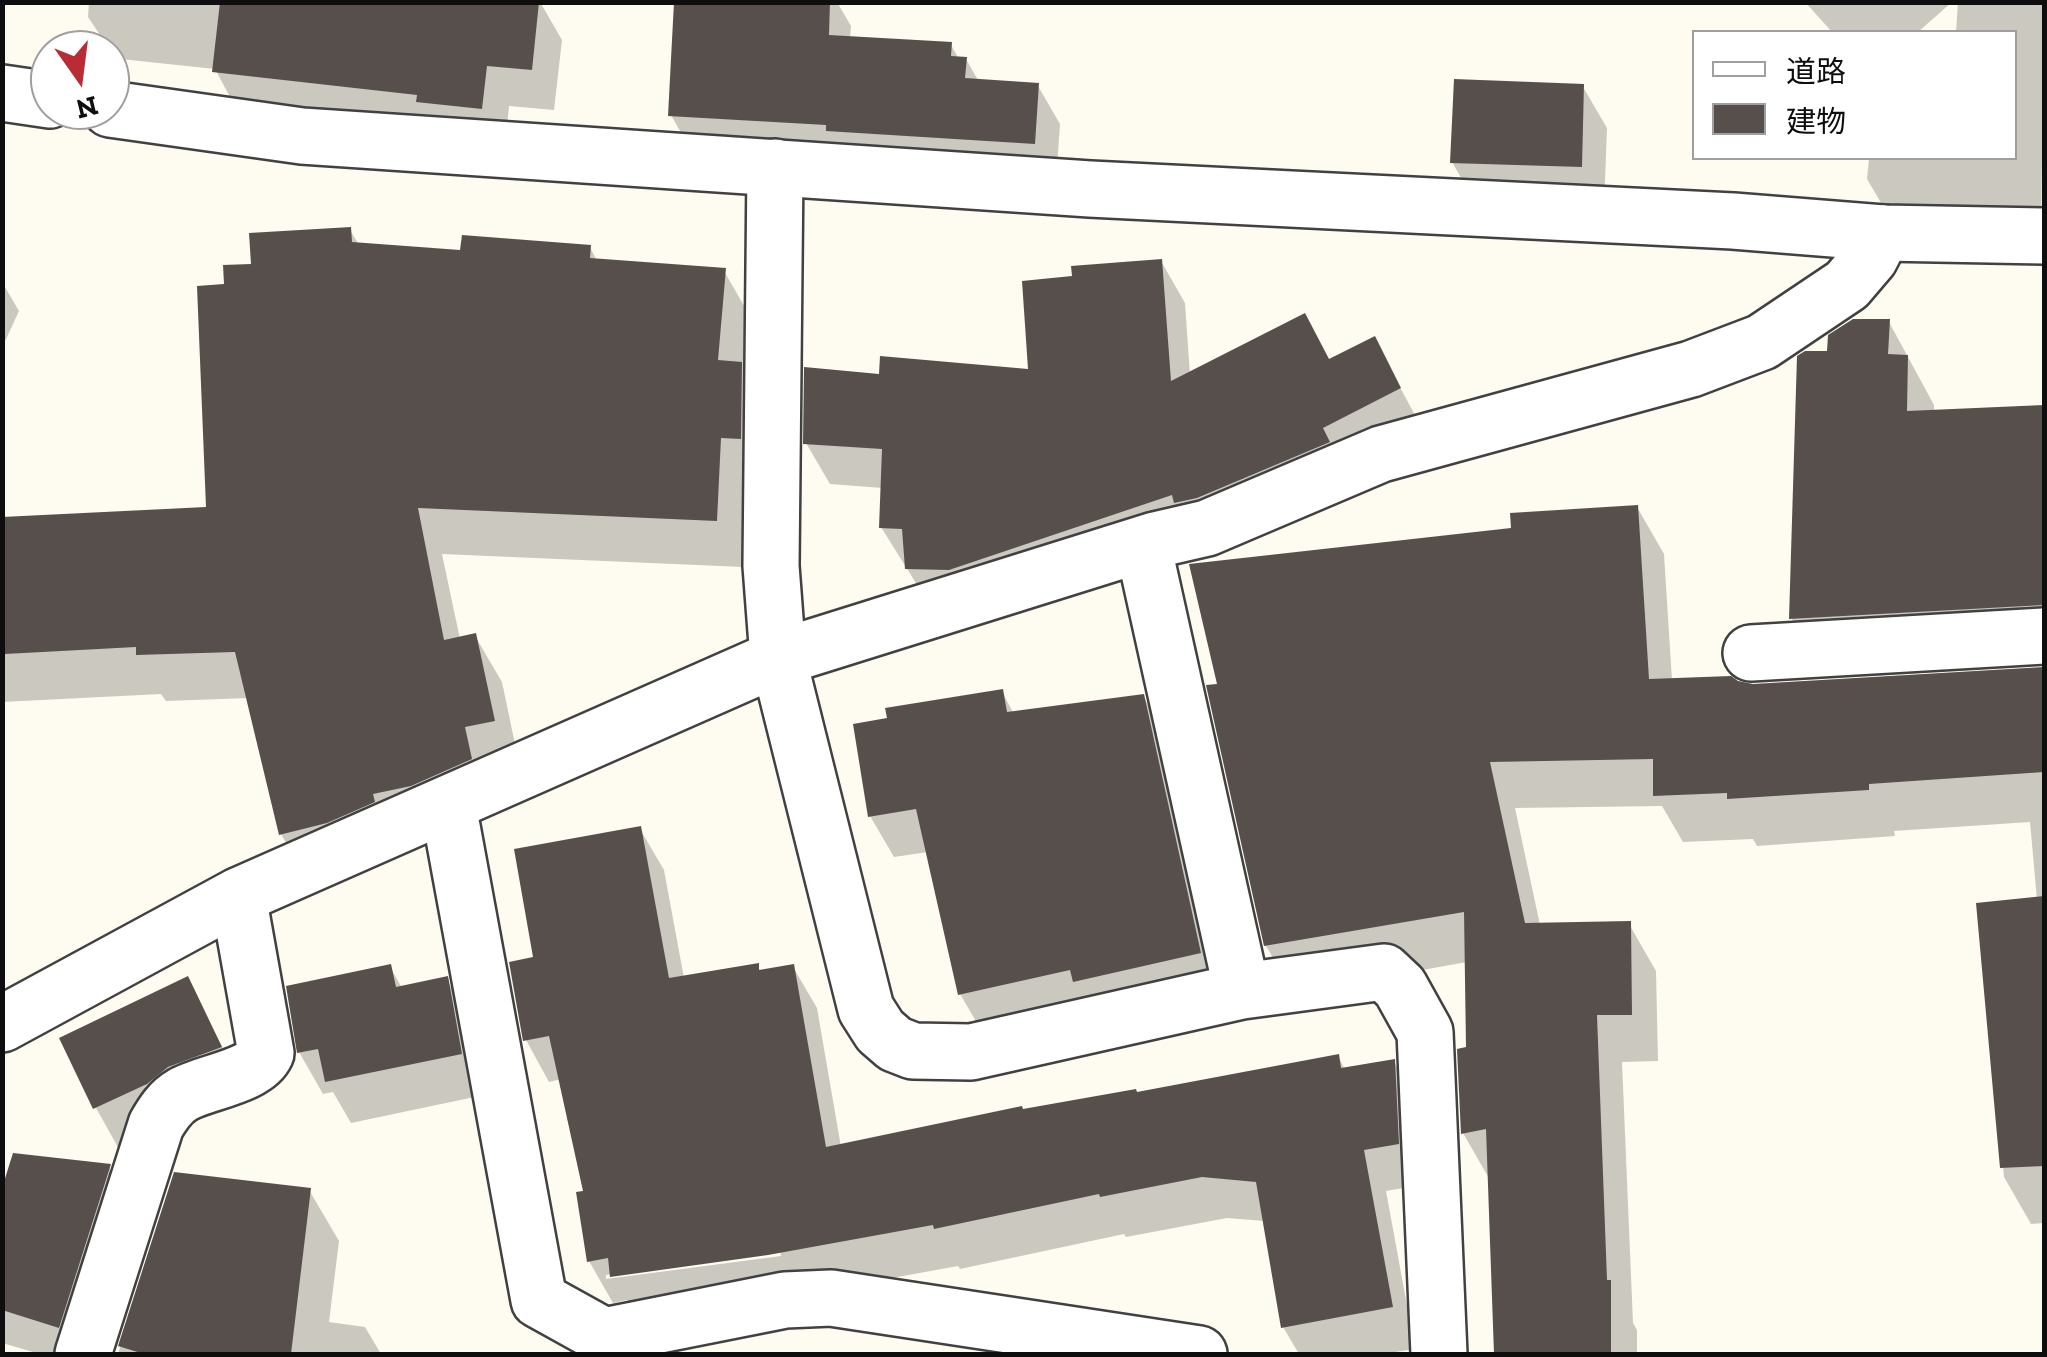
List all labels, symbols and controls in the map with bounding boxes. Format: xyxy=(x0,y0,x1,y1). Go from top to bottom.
north arrow xyxy=(30,30,130,130)
legend xyxy=(1692,30,2017,160)
text: 道路 xyxy=(1786,54,1846,90)
text: N xyxy=(73,89,101,126)
text: 建物 xyxy=(1786,104,1846,140)

